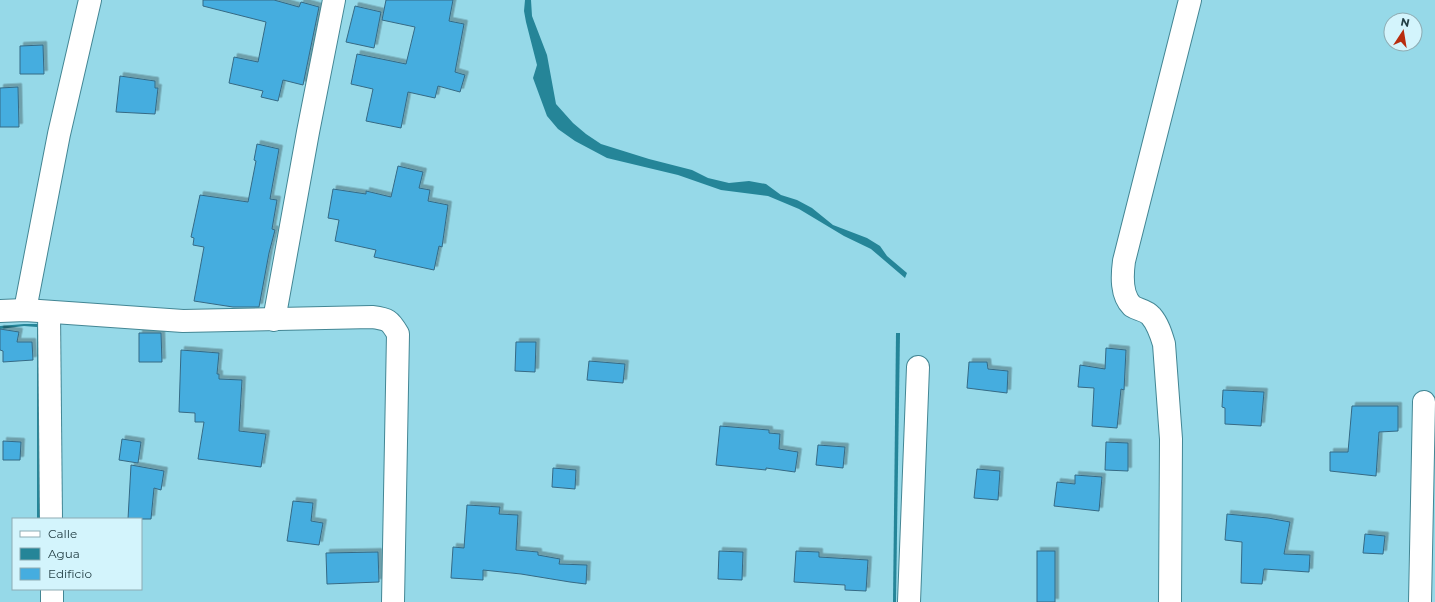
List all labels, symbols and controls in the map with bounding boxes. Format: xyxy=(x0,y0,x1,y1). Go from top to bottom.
north arrow xyxy=(1383,12,1423,52)
text: N xyxy=(1399,14,1411,30)
legend xyxy=(12,518,142,590)
text: Calle xyxy=(48,526,77,541)
text: Agua xyxy=(48,546,80,561)
text: Edificio xyxy=(48,566,92,581)

